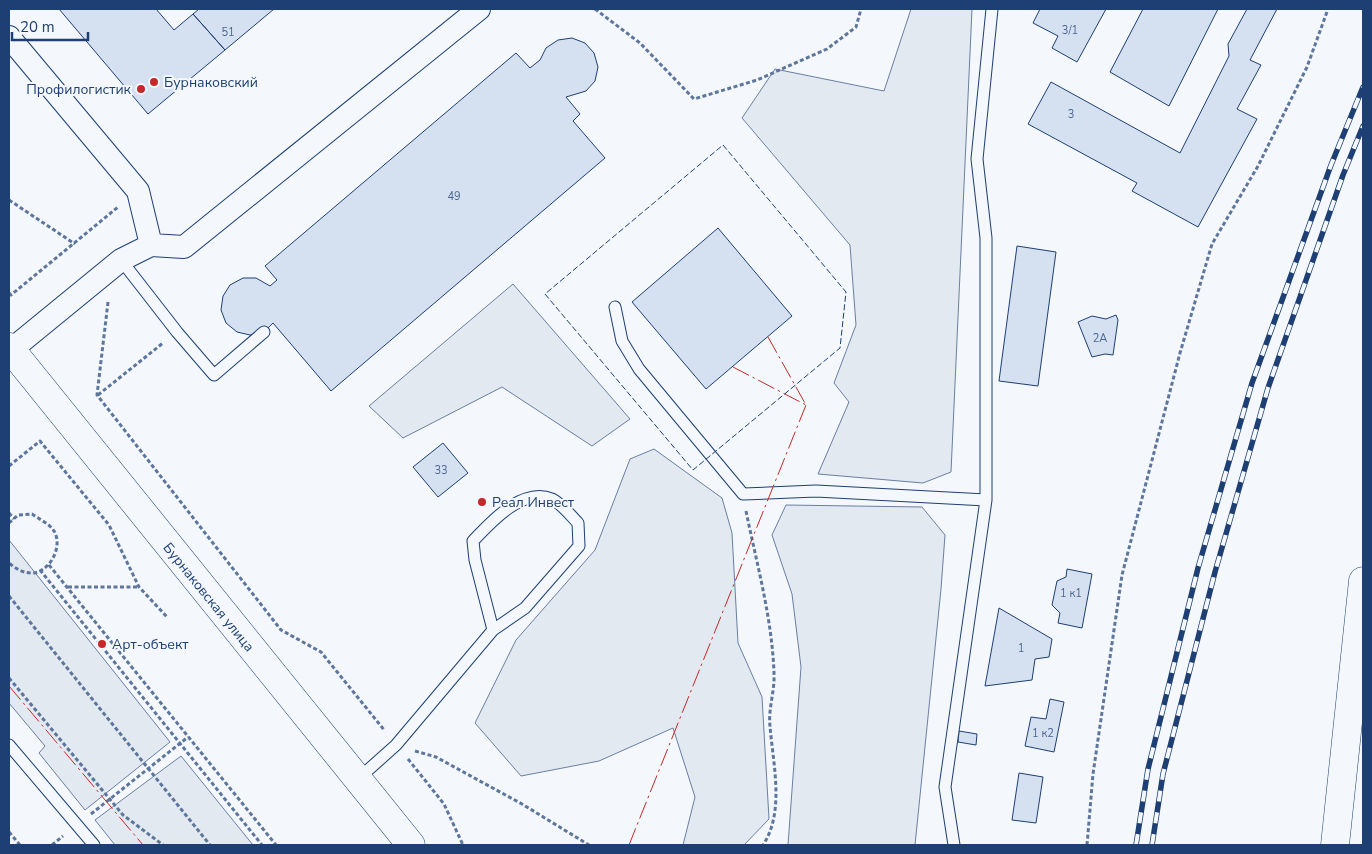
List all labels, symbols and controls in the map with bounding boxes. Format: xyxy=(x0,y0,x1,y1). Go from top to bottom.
scale bar xyxy=(12,10,89,42)
text: 20 m xyxy=(20,17,55,37)
house number: 3/1 xyxy=(1062,23,1078,38)
house number: 51 xyxy=(221,25,235,40)
place label: Бурнаковский xyxy=(164,73,258,92)
marker: Бурнаковский xyxy=(148,76,160,88)
place label: Профилогистик xyxy=(26,80,132,99)
marker: Профилогистик xyxy=(135,83,147,95)
house number: 3 xyxy=(1068,107,1074,122)
house number: 49 xyxy=(447,189,461,204)
house number: 2А xyxy=(1093,331,1107,346)
house number: 33 xyxy=(434,463,448,478)
place label: Реал Инвест xyxy=(492,493,575,512)
marker: Реал Инвест xyxy=(476,496,488,508)
street label: Бурнаковская улица xyxy=(159,539,259,656)
house number: 1 к1 xyxy=(1060,586,1082,601)
place label: Арт-объект xyxy=(112,635,189,654)
marker: Арт-объект xyxy=(96,638,108,650)
house number: 1 xyxy=(1018,641,1024,656)
house number: 1 к2 xyxy=(1032,726,1054,741)

